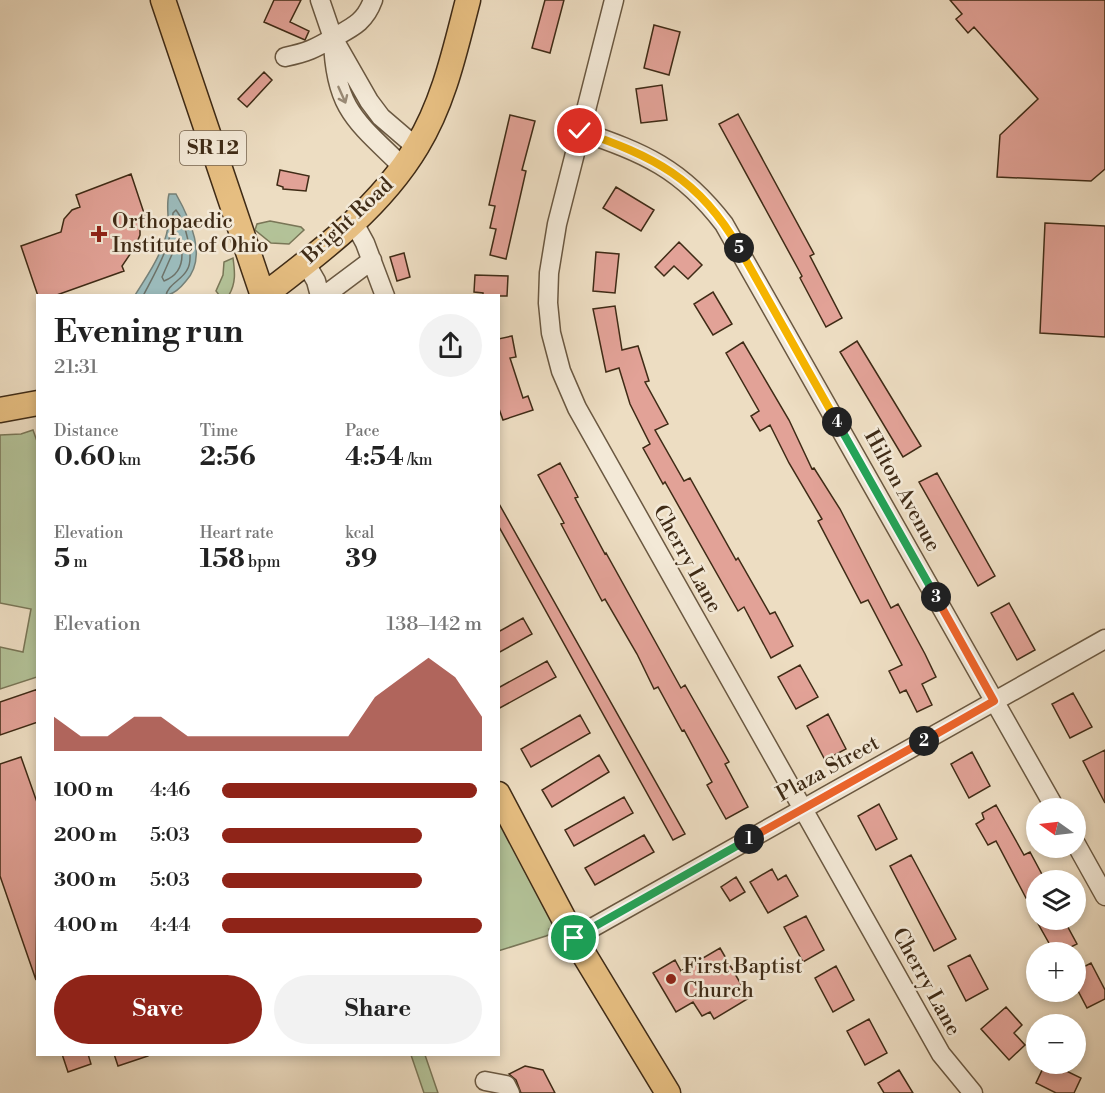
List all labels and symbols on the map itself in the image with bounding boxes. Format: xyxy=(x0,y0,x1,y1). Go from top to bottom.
one-way arrow xyxy=(337,86,348,104)
pin xyxy=(554,105,605,156)
road number: SR 12 xyxy=(180,131,246,165)
street label: Bright Road xyxy=(296,172,399,270)
place label: Orthopaedic Institute of Ohio xyxy=(112,209,269,259)
marker: Orthopaedic Institute of Ohio xyxy=(90,225,108,243)
pin: 5 xyxy=(724,233,754,263)
pin: 4 xyxy=(822,407,852,437)
street label: Hilton Avenue xyxy=(858,426,946,556)
street label: Cherry Lane xyxy=(647,501,727,617)
pin: 3 xyxy=(921,582,951,612)
pin: 2 xyxy=(909,726,939,756)
street label: Plaza Street xyxy=(772,730,884,808)
north arrow xyxy=(1026,798,1086,858)
pin: 1 xyxy=(734,824,764,854)
pin xyxy=(548,912,599,963)
street label: Cherry Lane xyxy=(886,924,966,1040)
place label: First Baptist Church xyxy=(683,954,803,1004)
marker: First Baptist Church xyxy=(664,972,678,986)

